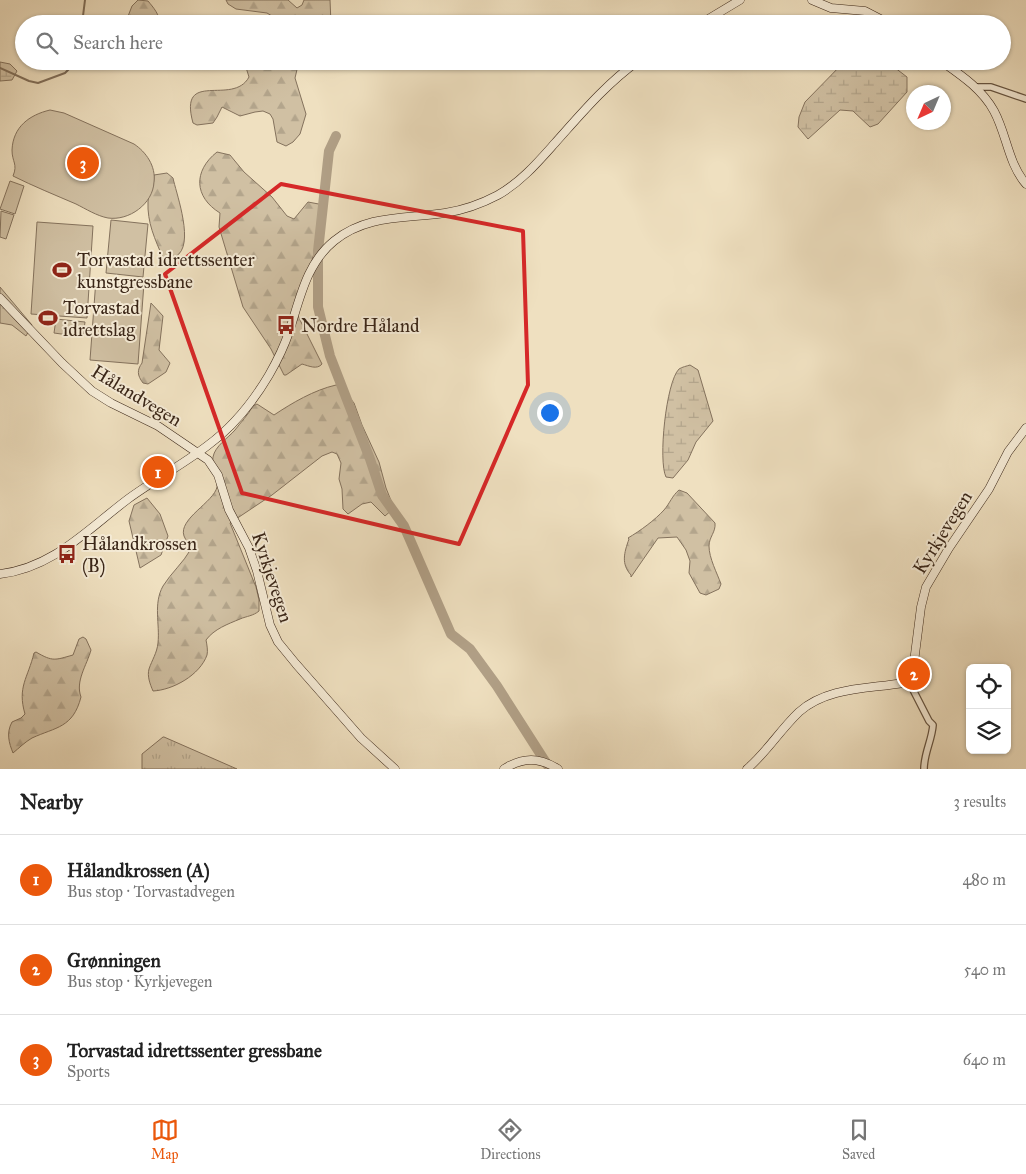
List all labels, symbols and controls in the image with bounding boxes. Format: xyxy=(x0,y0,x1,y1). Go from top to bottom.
search box xyxy=(15,15,1011,70)
icon: search xyxy=(33,29,61,57)
text: Search here xyxy=(73,31,163,54)
north arrow xyxy=(906,85,951,130)
pin: 3 xyxy=(67,144,99,182)
place label: Torvastad idrettssenter kunstgressbane xyxy=(77,248,256,294)
sports icon: Torvastad idrettssenter kunstgressbane xyxy=(51,259,73,281)
place label: Torvastad idrettslag xyxy=(63,296,140,342)
sports icon: Torvastad idrettslag xyxy=(37,307,59,329)
bus stop icon: Nordre Håland xyxy=(275,314,297,336)
place label: Nordre Håland xyxy=(301,314,420,337)
street label: Hålandvegen xyxy=(87,360,186,432)
your location xyxy=(537,400,563,426)
pin: 1 xyxy=(142,453,174,491)
street label: Kyrkjevegen xyxy=(908,486,978,579)
street label: Kyrkjevegen xyxy=(246,529,298,626)
place label: Hålandkrossen (B) xyxy=(82,532,197,578)
bus stop icon: Hålandkrossen (B) xyxy=(56,543,78,565)
pin: 2 xyxy=(898,655,930,693)
map controls xyxy=(966,664,1011,754)
button: locate xyxy=(966,664,1011,709)
button: layers xyxy=(966,709,1011,754)
text: Nearby xyxy=(20,789,83,815)
text: 3 results xyxy=(953,792,1006,811)
text: Hålandkrossen (A) xyxy=(67,859,210,882)
text: 1 xyxy=(33,870,39,889)
text: 480 m xyxy=(962,870,1006,889)
text: Bus stop · Torvastadvegen xyxy=(67,882,235,901)
text: Grønningen xyxy=(67,949,161,972)
text: 2 xyxy=(32,960,40,979)
text: 540 m xyxy=(964,960,1006,979)
text: Bus stop · Kyrkjevegen xyxy=(67,972,212,991)
text: Torvastad idrettssenter gressbane xyxy=(67,1039,322,1062)
text: 3 xyxy=(33,1050,39,1069)
text: 640 m xyxy=(963,1050,1006,1069)
text: Sports xyxy=(67,1062,110,1081)
tab: Map xyxy=(151,1116,179,1163)
tab: Directions xyxy=(480,1116,541,1163)
tab: Saved xyxy=(842,1116,875,1163)

